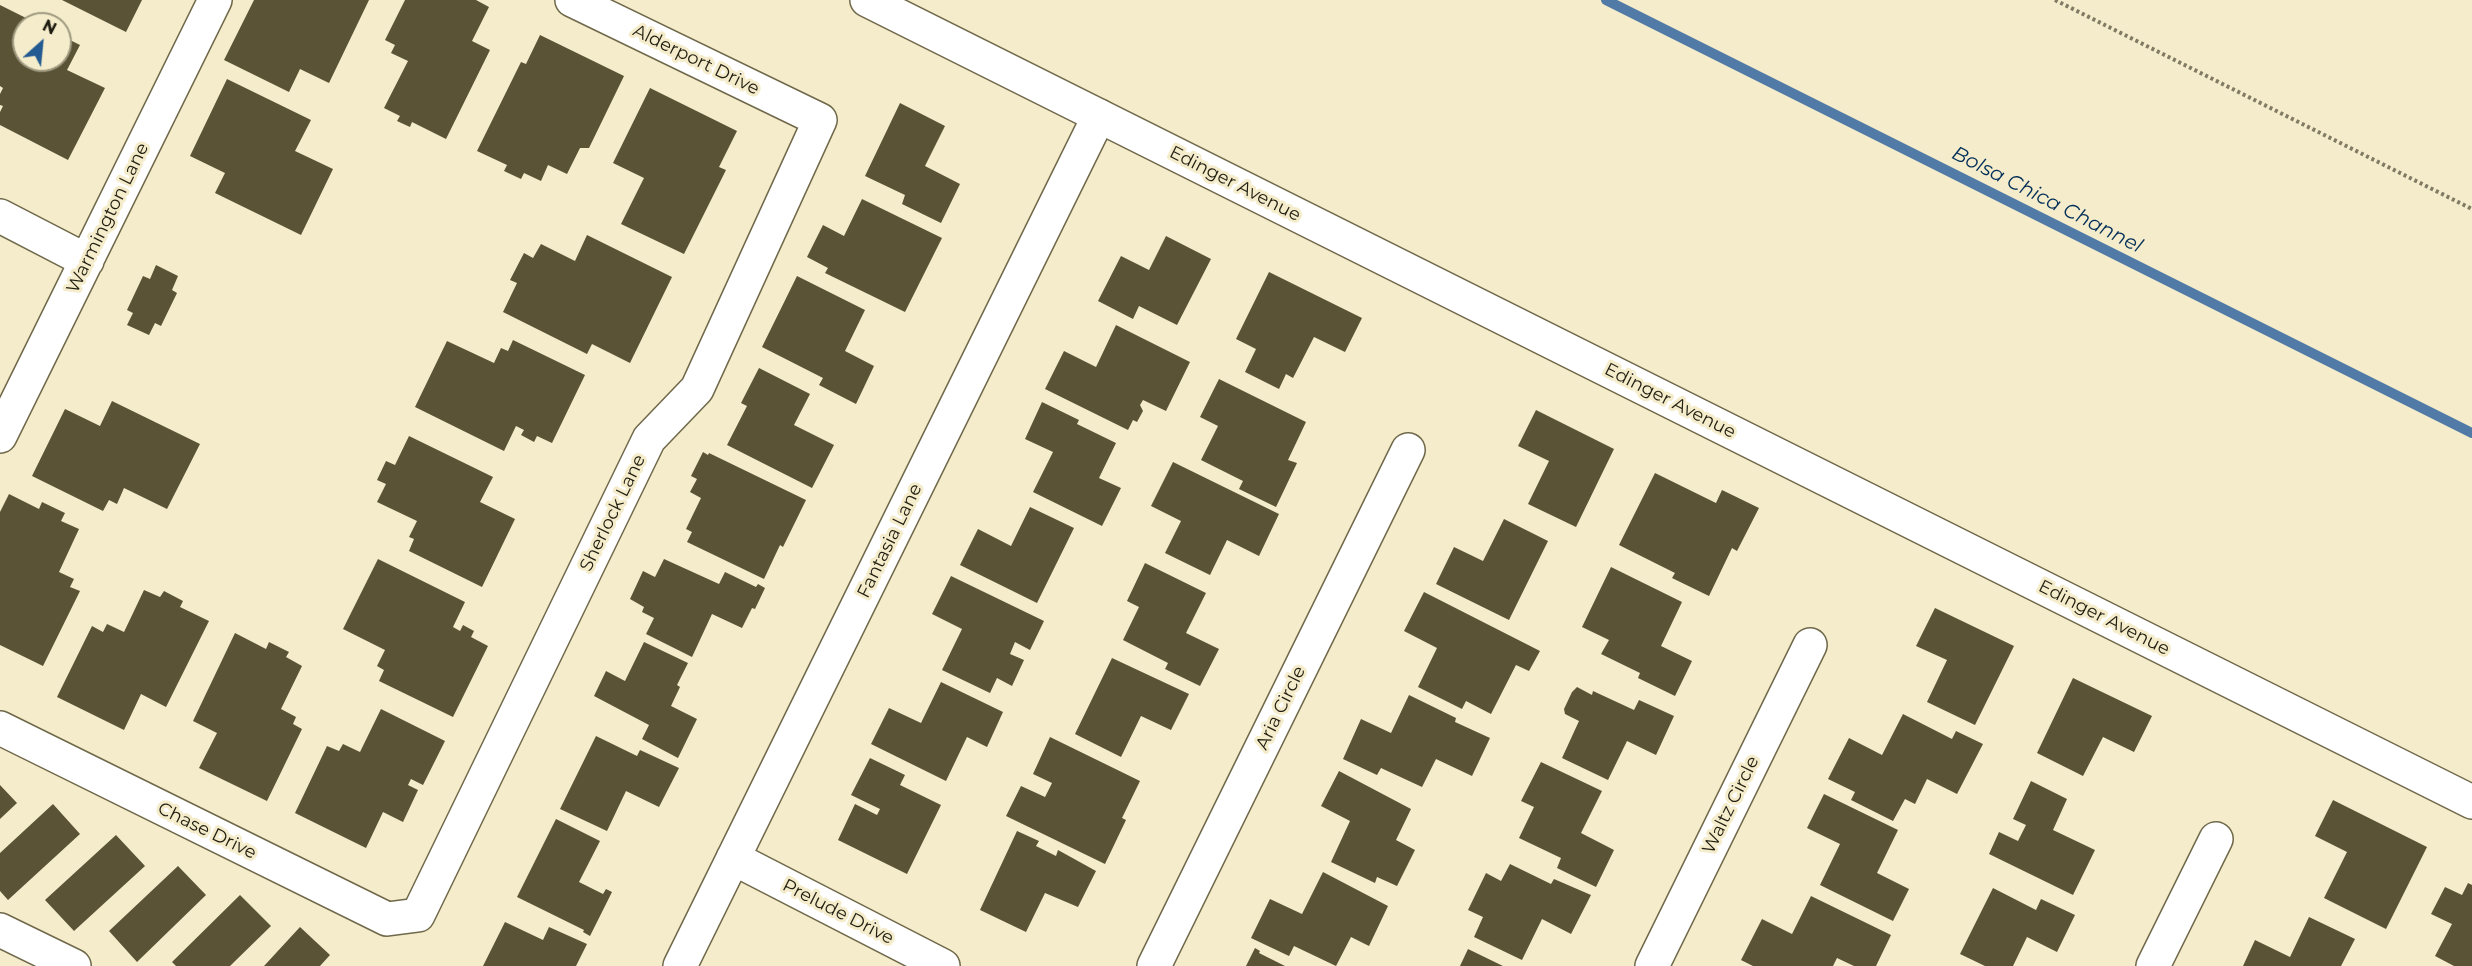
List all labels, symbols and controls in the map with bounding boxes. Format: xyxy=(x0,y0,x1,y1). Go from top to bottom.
north arrow xyxy=(12,12,72,72)
text: N xyxy=(39,16,60,39)
street label: Alderport Drive xyxy=(629,20,763,100)
street label: Warmington Lane xyxy=(62,139,154,297)
water label: Bolsa Chica Channel xyxy=(1948,141,2146,259)
street label: Edinger Avenue xyxy=(1166,142,1304,226)
street label: Edinger Avenue xyxy=(1601,359,1739,443)
street label: Sherlock Lane xyxy=(575,451,651,575)
street label: Fantasia Lane xyxy=(853,480,927,602)
street label: Edinger Avenue xyxy=(2035,576,2173,660)
street label: Aria Circle xyxy=(1251,663,1311,753)
street label: Waltz Circle xyxy=(1698,753,1764,857)
street label: Chase Drive xyxy=(154,798,260,864)
street label: Prelude Drive xyxy=(779,875,897,949)

